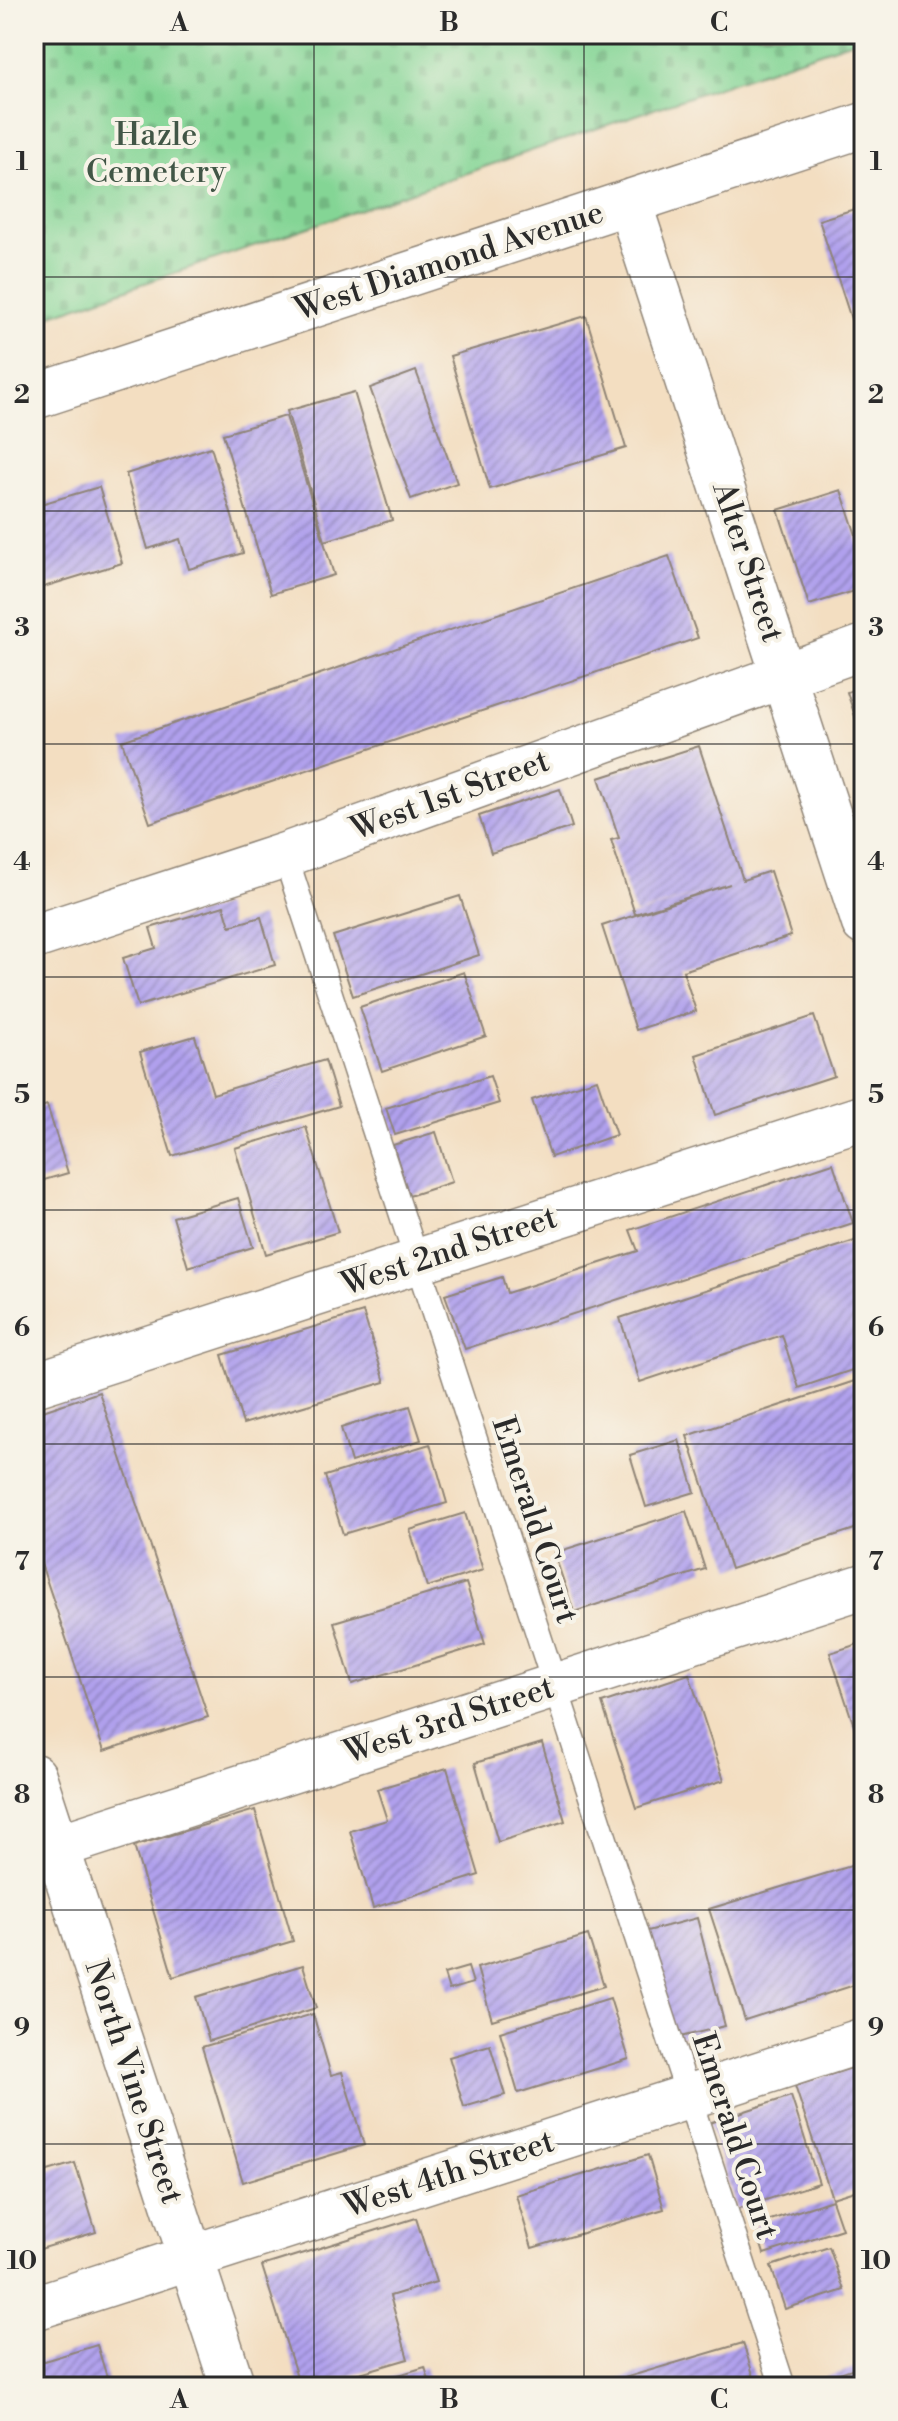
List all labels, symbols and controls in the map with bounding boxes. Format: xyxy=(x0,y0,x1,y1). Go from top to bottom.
text: A xyxy=(169,7,189,39)
text: B xyxy=(439,7,459,39)
text: C xyxy=(710,7,728,39)
park label: Hazle Cemetery xyxy=(86,115,226,192)
text: 1 xyxy=(16,146,29,178)
text: 1 xyxy=(870,146,883,178)
street label: West Diamond Avenue xyxy=(289,192,608,330)
text: 2 xyxy=(14,379,30,411)
text: 2 xyxy=(868,379,884,411)
street label: Alter Street xyxy=(703,476,793,647)
text: 3 xyxy=(14,612,30,644)
text: 3 xyxy=(868,612,884,644)
street label: West 1st Street xyxy=(344,741,555,850)
text: 4 xyxy=(13,846,31,878)
text: 4 xyxy=(867,846,885,878)
text: 5 xyxy=(14,1079,30,1111)
text: 5 xyxy=(868,1079,884,1111)
street label: West 2nd Street xyxy=(335,1197,562,1305)
text: 6 xyxy=(14,1312,30,1344)
text: 6 xyxy=(868,1312,884,1344)
street label: Emerald Court xyxy=(483,1412,587,1628)
text: 7 xyxy=(14,1546,30,1578)
text: 7 xyxy=(868,1546,884,1578)
street label: West 3rd Street xyxy=(338,1667,559,1773)
text: 8 xyxy=(14,1779,30,1811)
text: 8 xyxy=(868,1779,884,1811)
street label: North Vine Street xyxy=(76,1955,192,2209)
text: 9 xyxy=(14,2012,30,2044)
text: 9 xyxy=(868,2012,884,2044)
street label: Emerald Court xyxy=(683,2028,787,2244)
street label: West 4th Street xyxy=(338,2121,559,2227)
text: 10 xyxy=(7,2245,37,2277)
text: 10 xyxy=(861,2245,891,2277)
text: A xyxy=(169,2384,189,2416)
text: B xyxy=(439,2384,459,2416)
text: C xyxy=(710,2384,728,2416)

